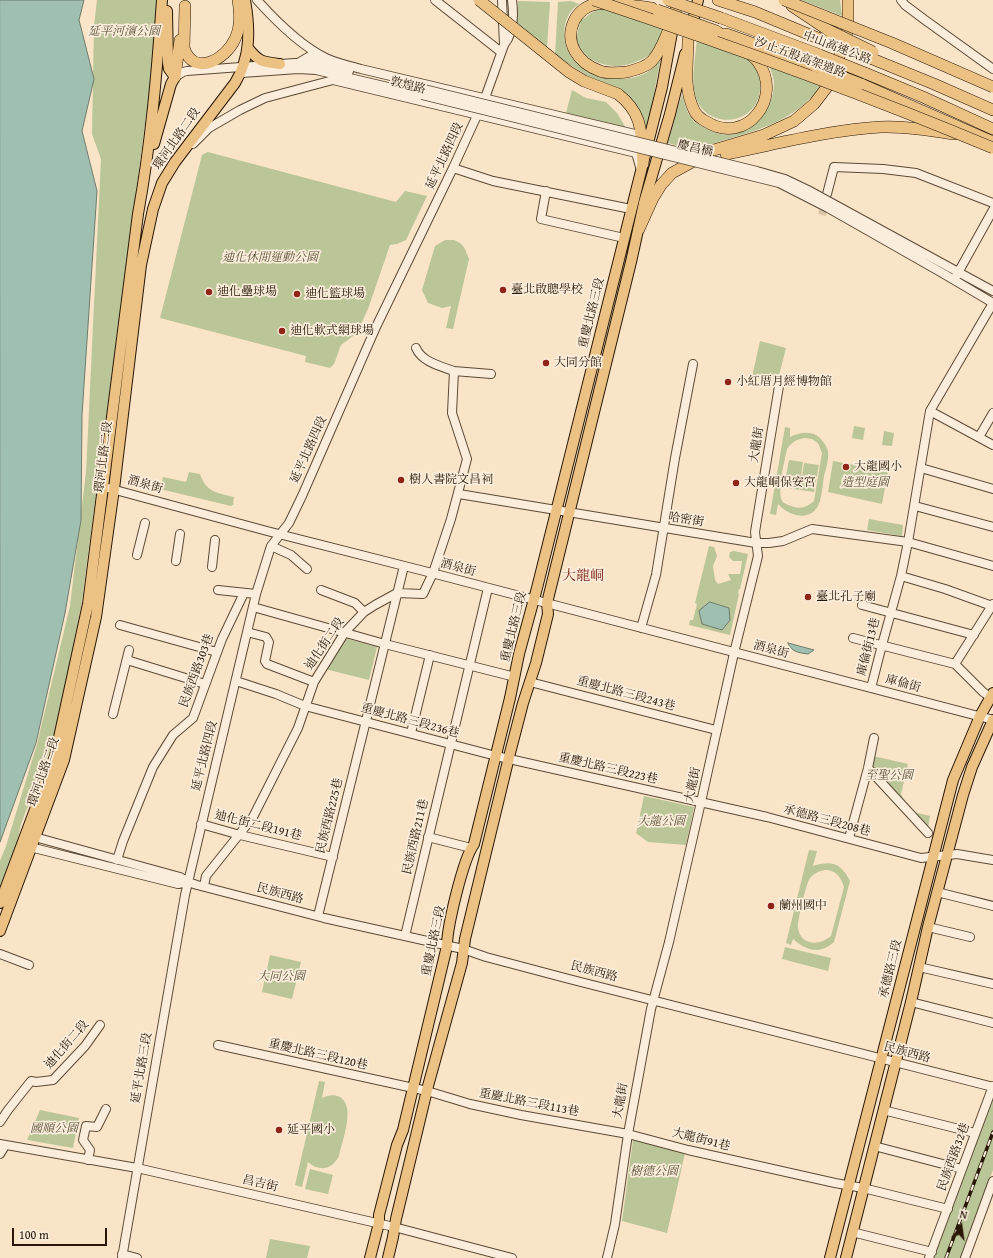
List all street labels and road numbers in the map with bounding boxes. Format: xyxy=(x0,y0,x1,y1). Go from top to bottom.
street label: 中山高速公路 xyxy=(801,28,873,68)
street label: 汐止五股高架道路 xyxy=(752,35,848,81)
street label: 敦煌路 xyxy=(389,75,427,97)
street label: 環河北路二段 xyxy=(150,105,204,173)
street label: 延平北路四段 xyxy=(423,120,467,192)
street label: 慶昌橋 xyxy=(676,138,714,160)
street label: 重慶北路三段 xyxy=(576,276,608,350)
street label: 延平北路四段 xyxy=(288,414,330,486)
street label: 環河北路二段 xyxy=(92,420,116,494)
street label: 大龍街 xyxy=(747,426,767,464)
street label: 酒泉街 xyxy=(126,473,164,497)
street label: 哈密街 xyxy=(667,510,705,530)
street label: 酒泉街 xyxy=(439,556,477,580)
street label: 重慶北路三段 xyxy=(498,590,530,664)
street label: 迪化街二段 xyxy=(302,615,348,673)
street label: 庫倫街13巷 xyxy=(855,616,883,678)
street label: 民族西路303巷 xyxy=(177,632,217,710)
street label: 酒泉街 xyxy=(752,638,790,662)
street label: 庫倫街 xyxy=(884,672,922,696)
street label: 重慶北路三段243巷 xyxy=(575,674,677,714)
street label: 重慶北路三段236巷 xyxy=(359,701,461,741)
street label: 延平北路四段 xyxy=(189,719,221,793)
street label: 環河北路二段 xyxy=(25,736,63,808)
street label: 重慶北路三段223巷 xyxy=(557,751,659,787)
street label: 大龍街 xyxy=(682,766,704,804)
street label: 民族西路225巷 xyxy=(314,777,346,855)
street label: 民族西路211巷 xyxy=(400,798,432,876)
street label: 承德路三段208巷 xyxy=(782,802,872,840)
street label: 迪化街二段191巷 xyxy=(213,808,303,844)
street label: 民族西路 xyxy=(255,881,305,907)
street label: 重慶北路三段 xyxy=(419,904,449,978)
street label: 承德路三段 xyxy=(877,938,905,1000)
street label: 民族西路 xyxy=(569,959,619,985)
street label: 迪化街二段 xyxy=(42,1018,92,1072)
street label: 延平北路三段 xyxy=(129,1031,155,1105)
street label: 重慶北路三段120巷 xyxy=(267,1037,369,1073)
street label: 民族西路 xyxy=(882,1040,932,1066)
street label: 大龍街 xyxy=(611,1082,631,1120)
street label: 重慶北路三段113巷 xyxy=(478,1086,580,1120)
street label: 民族西路32巷 xyxy=(935,1121,973,1193)
street label: 大龍街91巷 xyxy=(670,1126,732,1154)
street label: 昌吉街 xyxy=(241,1173,279,1195)

